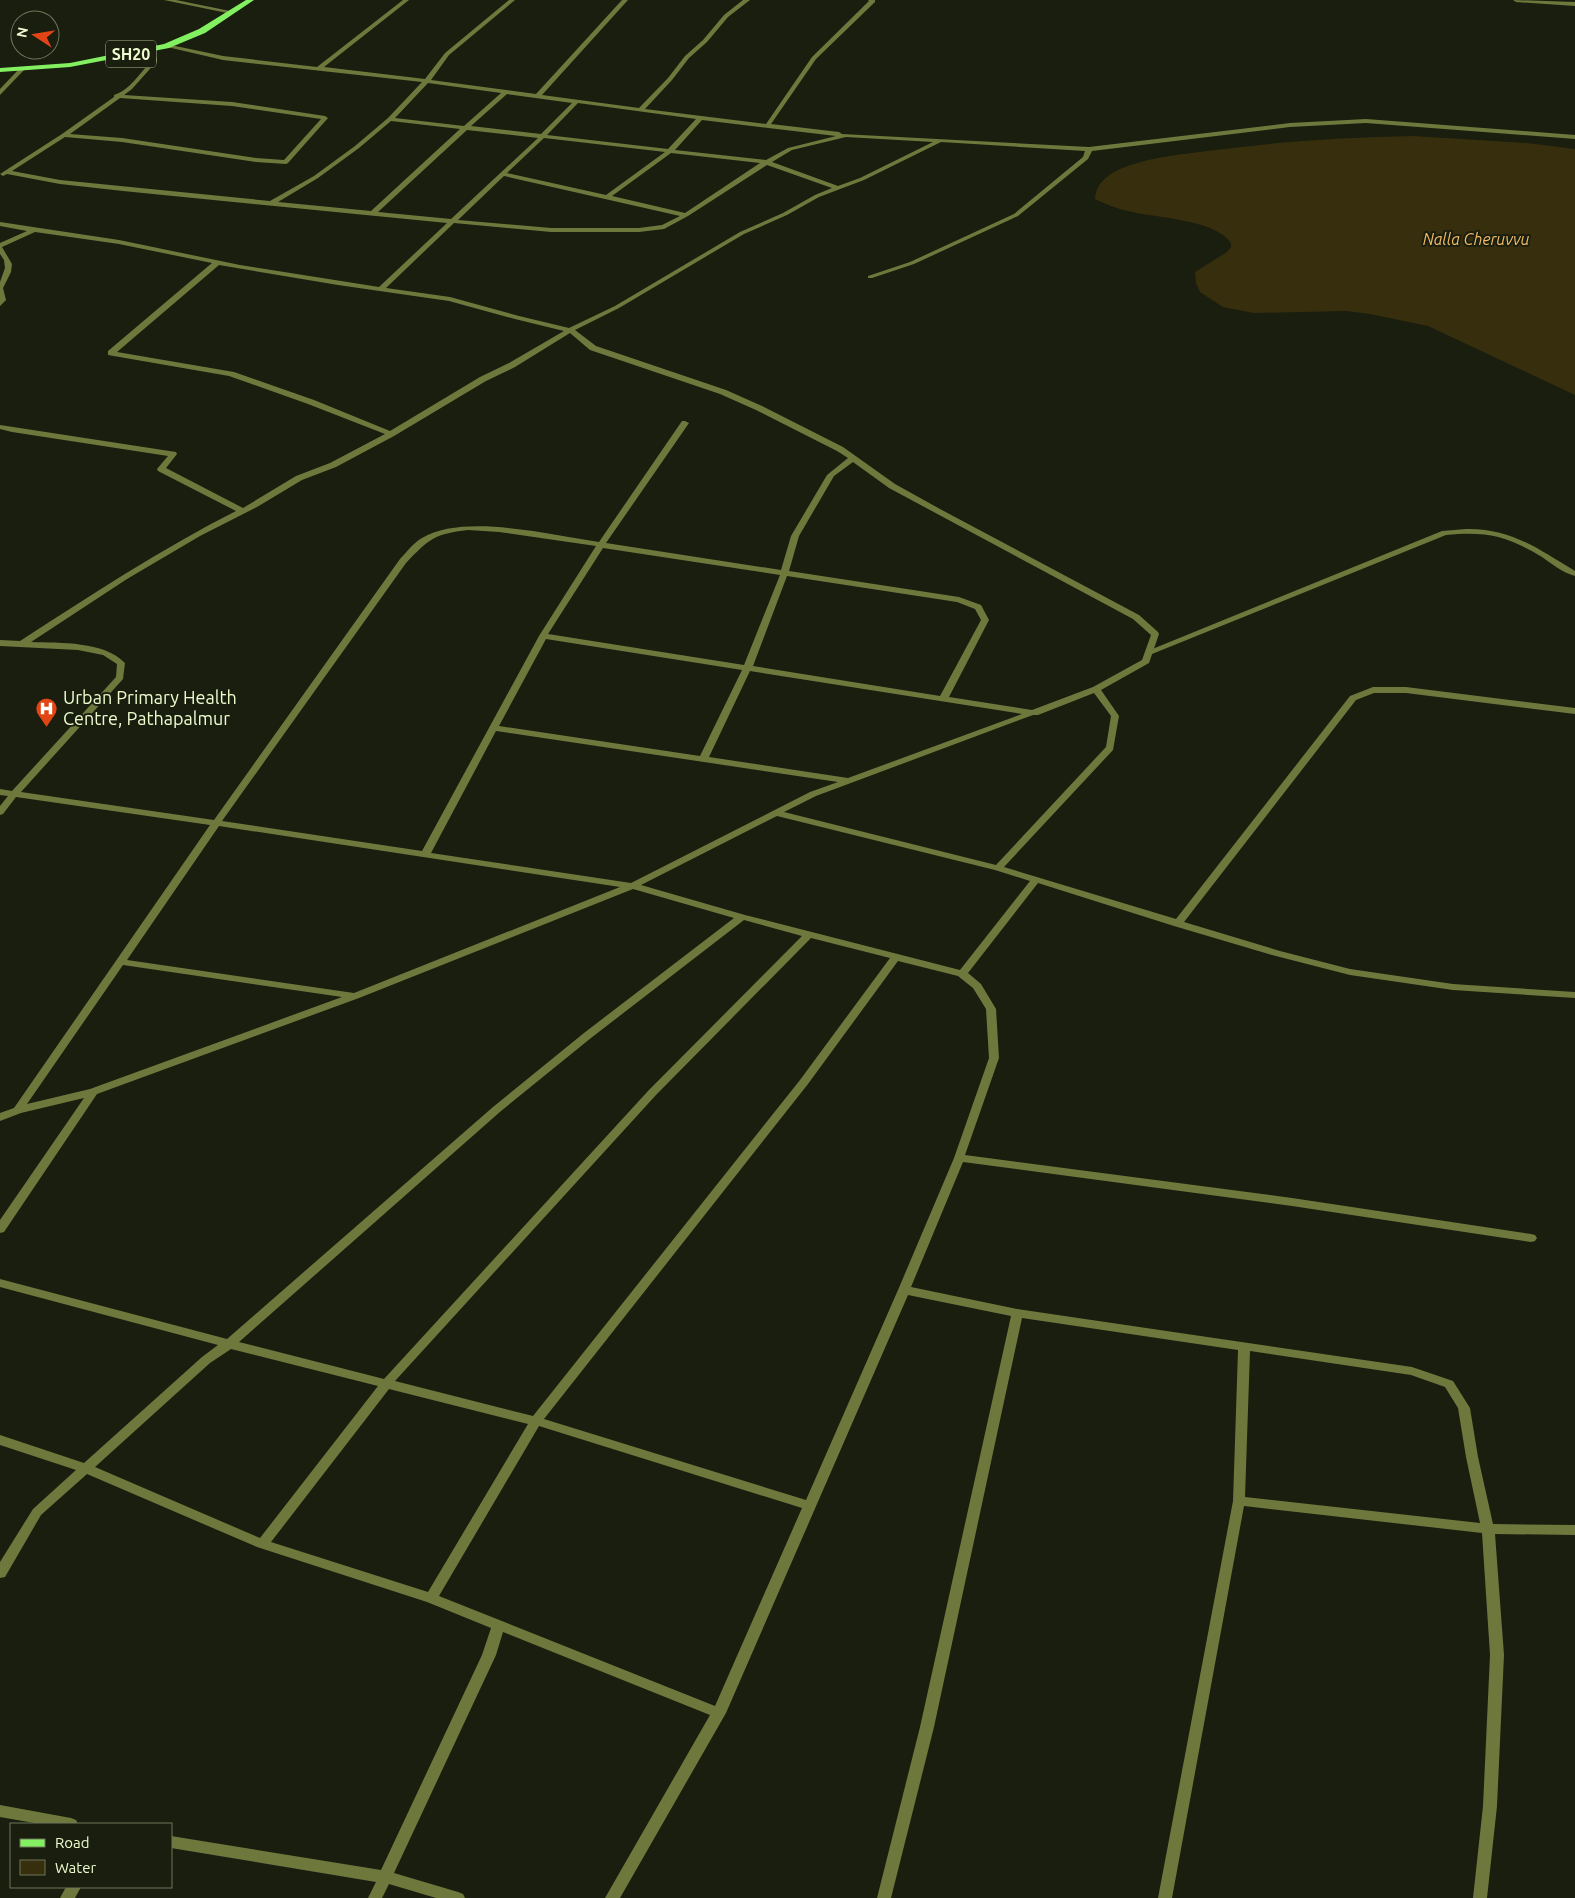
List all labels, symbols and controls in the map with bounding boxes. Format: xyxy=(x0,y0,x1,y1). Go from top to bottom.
north arrow xyxy=(10,10,60,60)
text: N xyxy=(13,26,31,39)
road number: SH20 xyxy=(106,41,156,68)
water label: Nalla Cheruvvu xyxy=(1423,230,1530,248)
place label: Urban Primary Health Centre, Pathapalmur xyxy=(63,687,237,728)
hospital icon: Urban Primary Health Centre, Pathapalmur xyxy=(35,696,59,727)
legend xyxy=(10,1823,172,1888)
text: Road xyxy=(55,1834,90,1851)
text: Water xyxy=(55,1859,96,1876)

